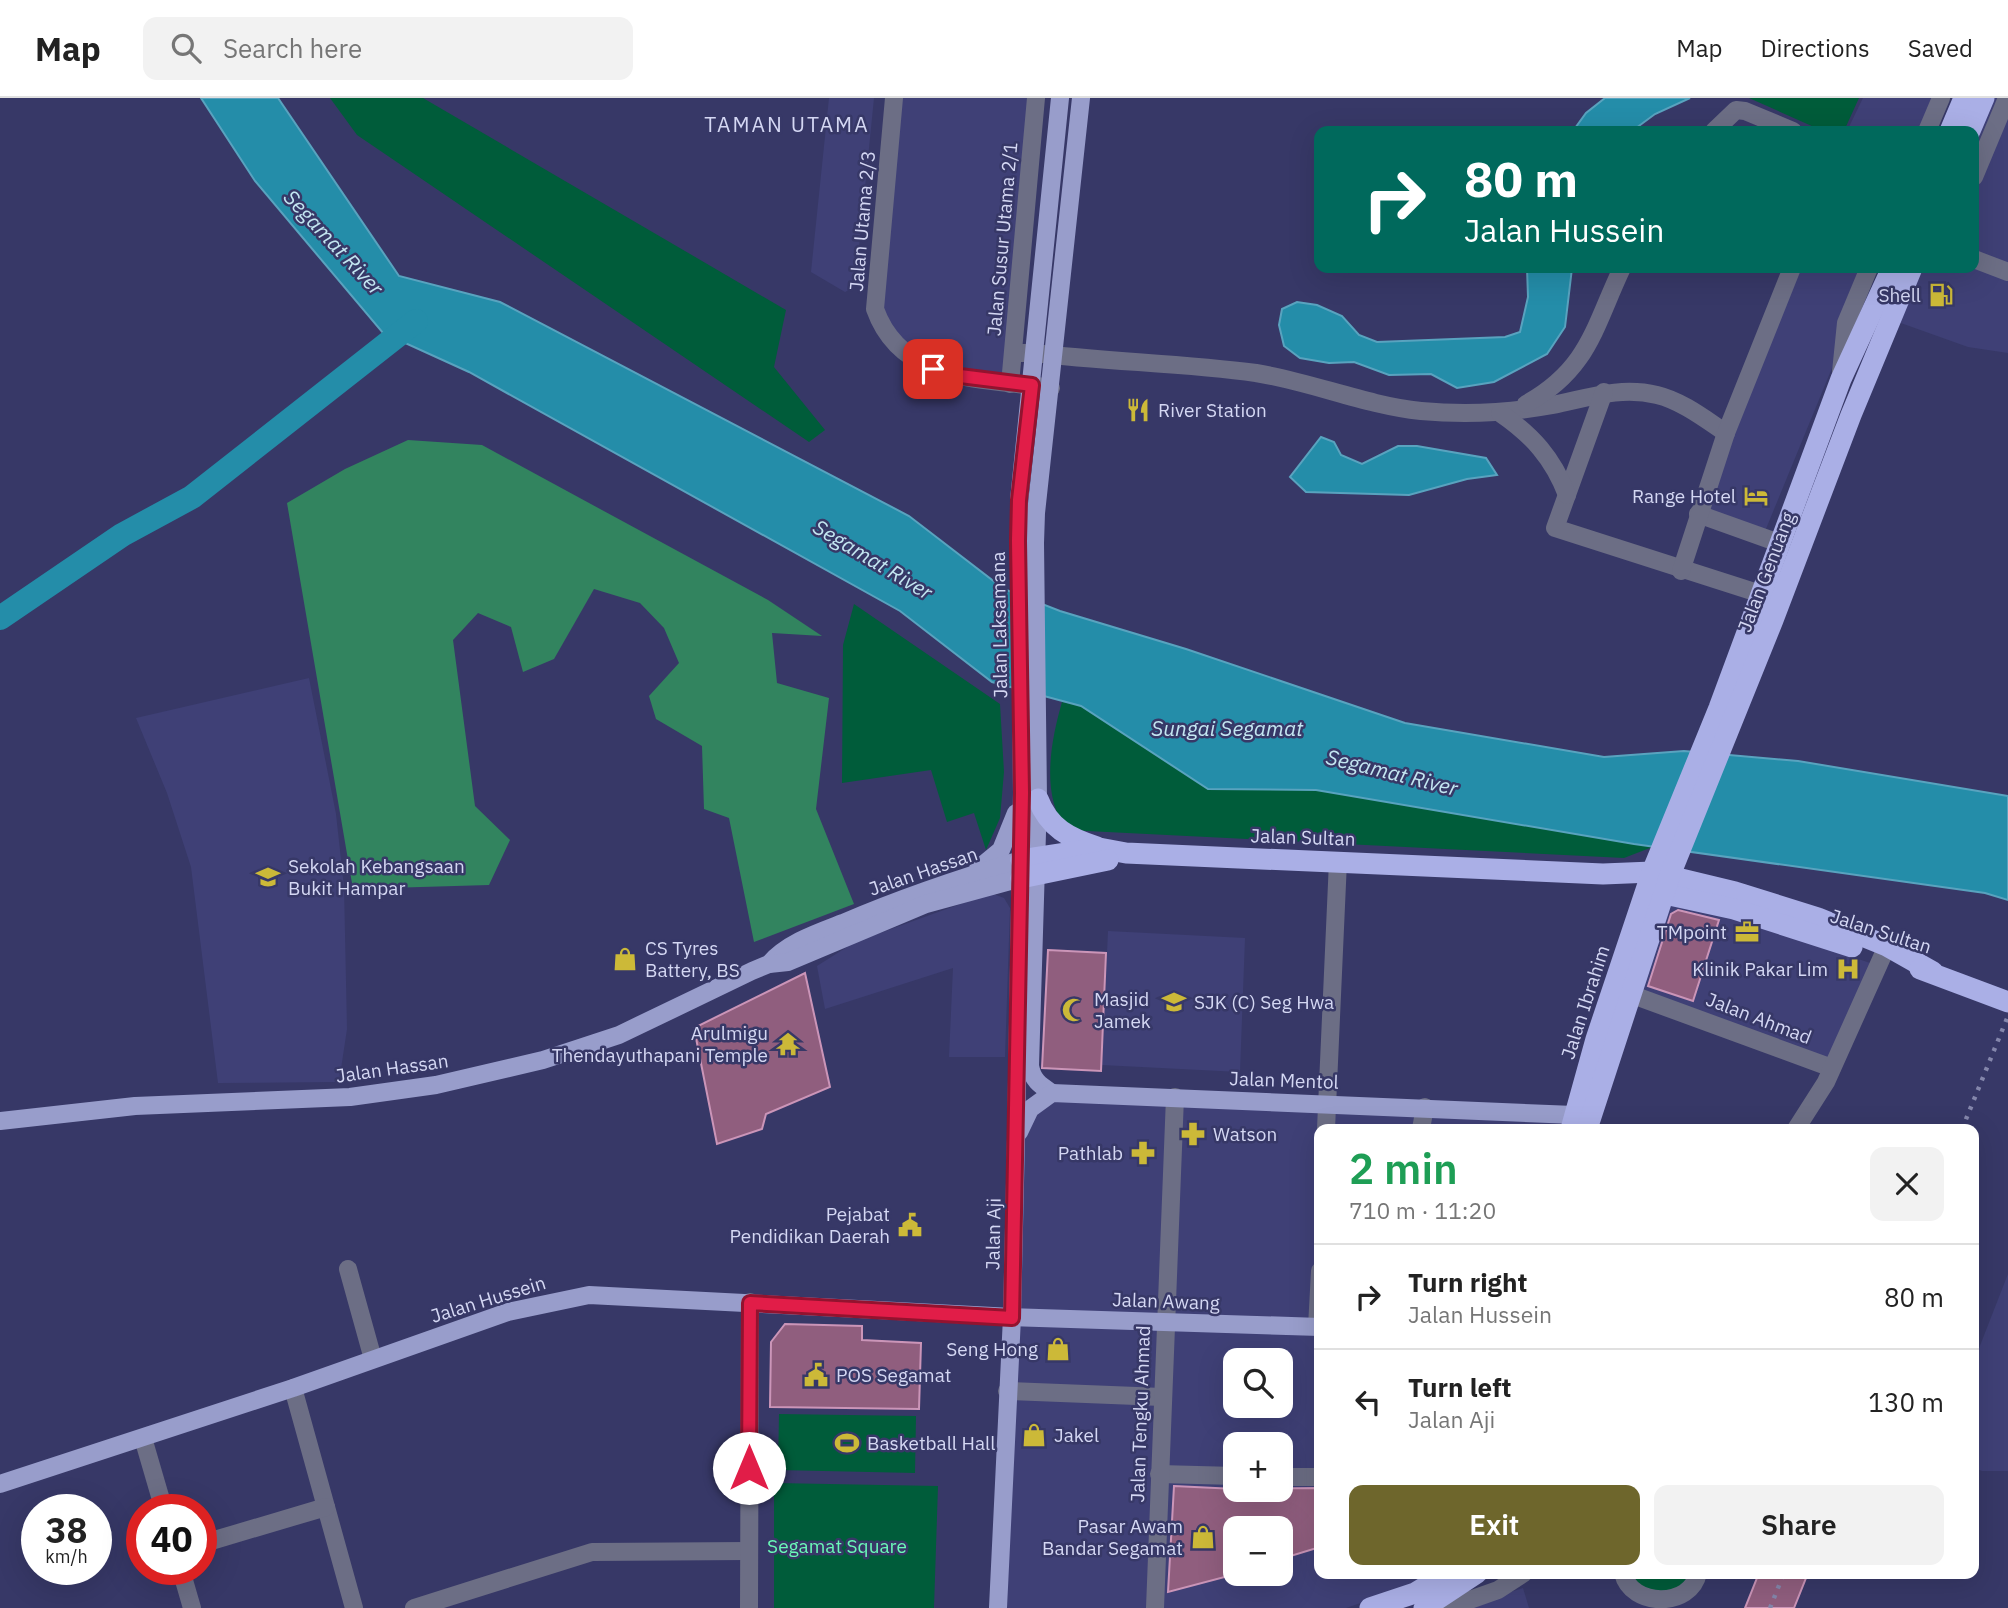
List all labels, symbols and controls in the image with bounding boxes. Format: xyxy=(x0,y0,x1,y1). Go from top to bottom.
search box xyxy=(143,17,633,80)
text: Map xyxy=(35,27,101,70)
icon: search xyxy=(167,29,205,67)
text: Search here xyxy=(223,31,362,65)
text: Map xyxy=(1676,32,1722,64)
text: Directions xyxy=(1760,32,1870,64)
text: Saved xyxy=(1908,32,1973,64)
district label: TAMAN UTAMA xyxy=(704,110,870,138)
street label: Jalan Susur Utama 2/1 xyxy=(982,141,1022,337)
text: 80 m xyxy=(1464,147,1578,210)
street label: Jalan Utama 2/3 xyxy=(844,150,880,292)
icon: right xyxy=(1349,154,1440,245)
water label: Segamat River xyxy=(278,183,391,302)
text: Jalan Hussein xyxy=(1464,209,1664,251)
fuel station icon: Shell xyxy=(1927,281,1955,309)
place label: Shell xyxy=(1878,283,1921,307)
pin xyxy=(903,339,963,399)
icon: arrive xyxy=(914,350,952,388)
restaurant icon: River Station xyxy=(1124,396,1152,424)
place label: River Station xyxy=(1158,398,1267,422)
hotel icon: Range Hotel xyxy=(1742,482,1770,510)
place label: Range Hotel xyxy=(1632,484,1736,508)
street label: Jalan Genuang xyxy=(1732,509,1800,635)
water label: Segamat River xyxy=(808,512,939,606)
street label: Jalan Laksamana xyxy=(986,551,1012,699)
water label: Sungai Segamat xyxy=(1151,714,1304,742)
water label: Segamat River xyxy=(1323,742,1462,802)
street label: Jalan Sultan xyxy=(1250,823,1356,851)
street label: Jalan Hassan xyxy=(866,841,980,901)
place label: Sekolah Kebangsaan Bukit Hampar xyxy=(288,854,465,900)
school or university icon: Sekolah Kebangsaan Bukit Hampar xyxy=(254,863,282,891)
street label: Jalan Sultan xyxy=(1827,903,1935,959)
office icon: TMpoint xyxy=(1733,918,1761,946)
place label: TMpoint xyxy=(1657,920,1727,944)
place label: CS Tyres Battery, BS xyxy=(645,936,740,982)
street label: Jalan Ibrahim xyxy=(1555,942,1615,1062)
shop icon: CS Tyres Battery, BS xyxy=(611,945,639,973)
hospital icon: Klinik Pakar Lim xyxy=(1834,955,1862,983)
place label: Klinik Pakar Lim xyxy=(1692,957,1828,981)
place label: Masjid Jamek xyxy=(1094,987,1151,1033)
street label: Jalan Ahmad xyxy=(1703,987,1815,1049)
school or university icon: SJK (C) Seg Hwa xyxy=(1160,988,1188,1016)
place label: SJK (C) Seg Hwa xyxy=(1194,990,1334,1014)
mosque icon: Masjid Jamek xyxy=(1060,996,1088,1024)
place label: Arulmigu Thendayuthapani Temple xyxy=(552,1021,768,1067)
temple icon: Arulmigu Thendayuthapani Temple xyxy=(774,1030,802,1058)
street label: Jalan Hassan xyxy=(334,1048,450,1088)
street label: Jalan Mentol xyxy=(1229,1066,1339,1094)
pharmacy icon: Watson xyxy=(1179,1120,1207,1148)
place label: Watson xyxy=(1213,1122,1277,1146)
pharmacy icon: Pathlab xyxy=(1129,1139,1157,1167)
place label: Pathlab xyxy=(1058,1141,1123,1165)
text: 2 min xyxy=(1349,1141,1458,1196)
button: close xyxy=(1870,1147,1944,1221)
text: 710 m · 11:20 xyxy=(1349,1195,1496,1225)
street label: Jalan Aji xyxy=(980,1198,1006,1270)
place label: Pejabat Pendidikan Daerah xyxy=(730,1202,890,1248)
public building icon: Pejabat Pendidikan Daerah xyxy=(896,1211,924,1239)
text: Turn right xyxy=(1408,1265,1527,1299)
street label: Jalan Hussein xyxy=(428,1270,548,1328)
icon: right xyxy=(1349,1278,1387,1316)
text: 80 m xyxy=(1884,1280,1944,1314)
street label: Jalan Awang xyxy=(1112,1287,1220,1315)
text: Jalan Hussein xyxy=(1408,1299,1552,1329)
street label: Jalan Tengku Ahmad xyxy=(1125,1325,1155,1503)
shop icon: Seng Hong xyxy=(1044,1335,1072,1363)
place label: Seng Hong xyxy=(946,1337,1038,1361)
map controls xyxy=(1223,1348,1293,1586)
button: search xyxy=(1223,1348,1293,1418)
public building icon: POS Segamat xyxy=(802,1361,830,1389)
place label: POS Segamat xyxy=(836,1363,951,1387)
text: Turn left xyxy=(1408,1370,1511,1404)
icon: left xyxy=(1349,1383,1387,1421)
text: 130 m xyxy=(1868,1385,1944,1419)
text: Jalan Aji xyxy=(1408,1404,1495,1434)
shop icon: Jakel xyxy=(1020,1421,1048,1449)
place label: Jakel xyxy=(1054,1423,1099,1447)
sports icon: Basketball Hall xyxy=(833,1429,861,1457)
position arrow xyxy=(712,1431,786,1505)
place label: Basketball Hall xyxy=(867,1431,995,1455)
button: + xyxy=(1223,1432,1293,1502)
button: Exit xyxy=(1349,1485,1640,1565)
button: Share xyxy=(1654,1485,1944,1565)
speed limit sign: 40 xyxy=(126,1494,217,1585)
text: 38 xyxy=(45,1507,88,1553)
place label: Pasar Awam Bandar Segamat xyxy=(1042,1514,1183,1560)
button: − xyxy=(1223,1516,1293,1586)
shop icon: Pasar Awam Bandar Segamat xyxy=(1189,1523,1217,1551)
park label: Segamat Square xyxy=(767,1534,907,1558)
text: km/h xyxy=(45,1545,88,1568)

